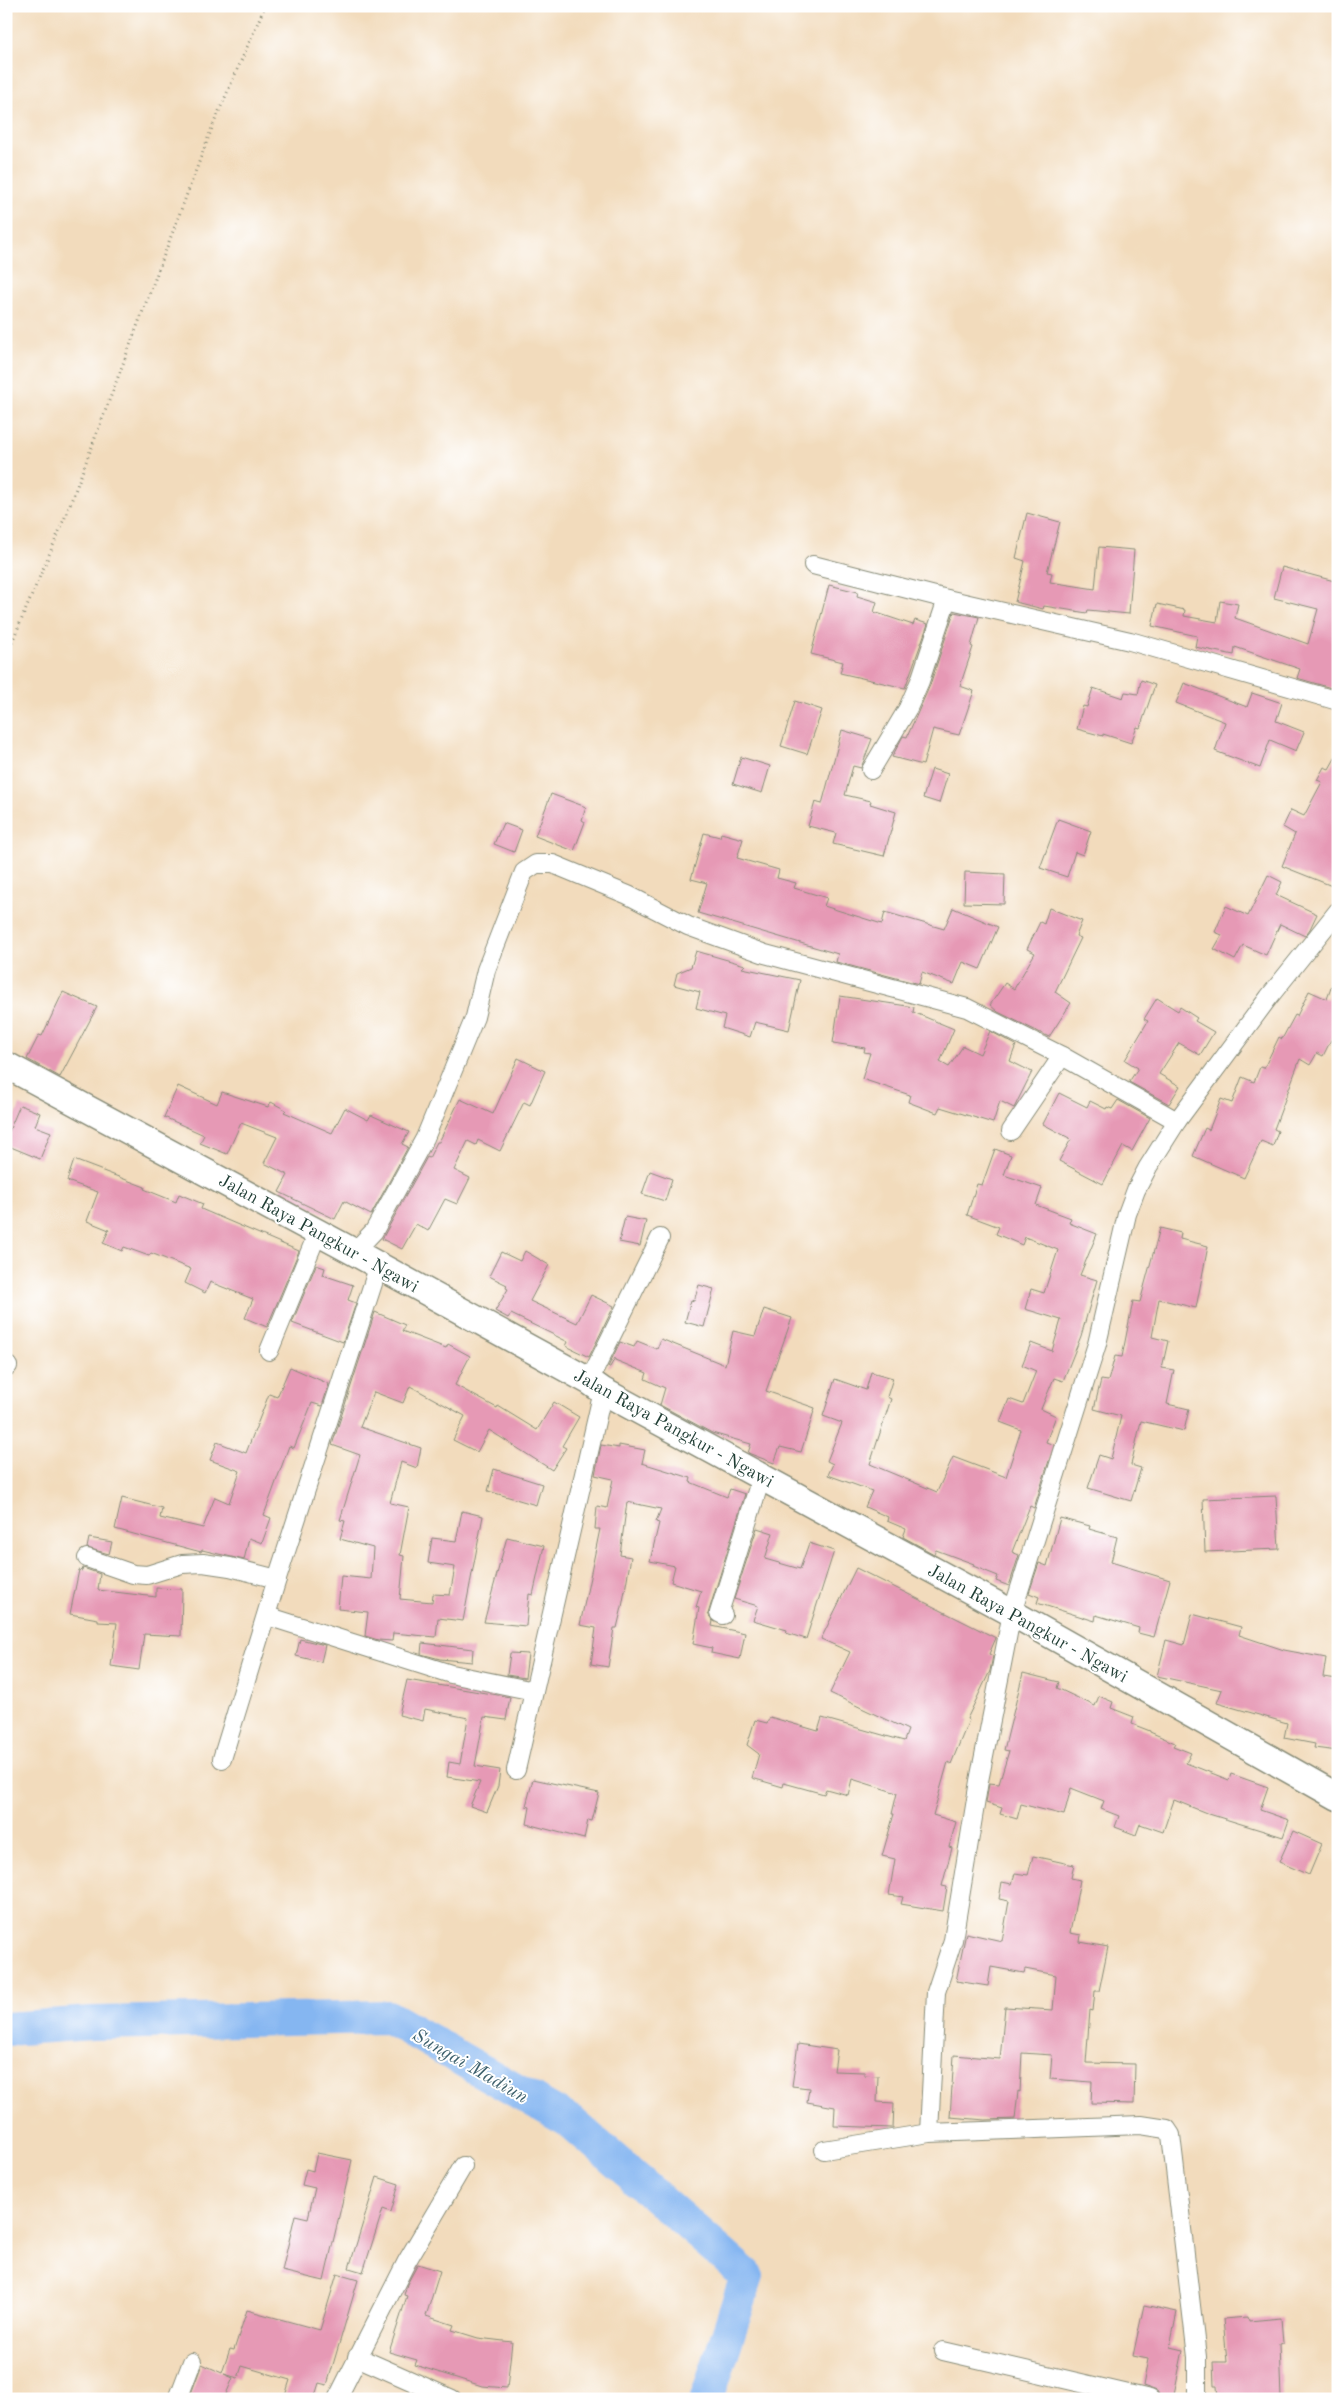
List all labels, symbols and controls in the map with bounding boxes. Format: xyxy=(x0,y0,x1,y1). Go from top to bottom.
street label: Jalan Raya Pangkur - Ngawi xyxy=(216,1171,421,1296)
street label: Jalan Raya Pangkur - Ngawi xyxy=(571,1366,776,1491)
street label: Jalan Raya Pangkur - Ngawi xyxy=(925,1561,1130,1686)
water label: Sungai Madiun xyxy=(409,2026,531,2108)

